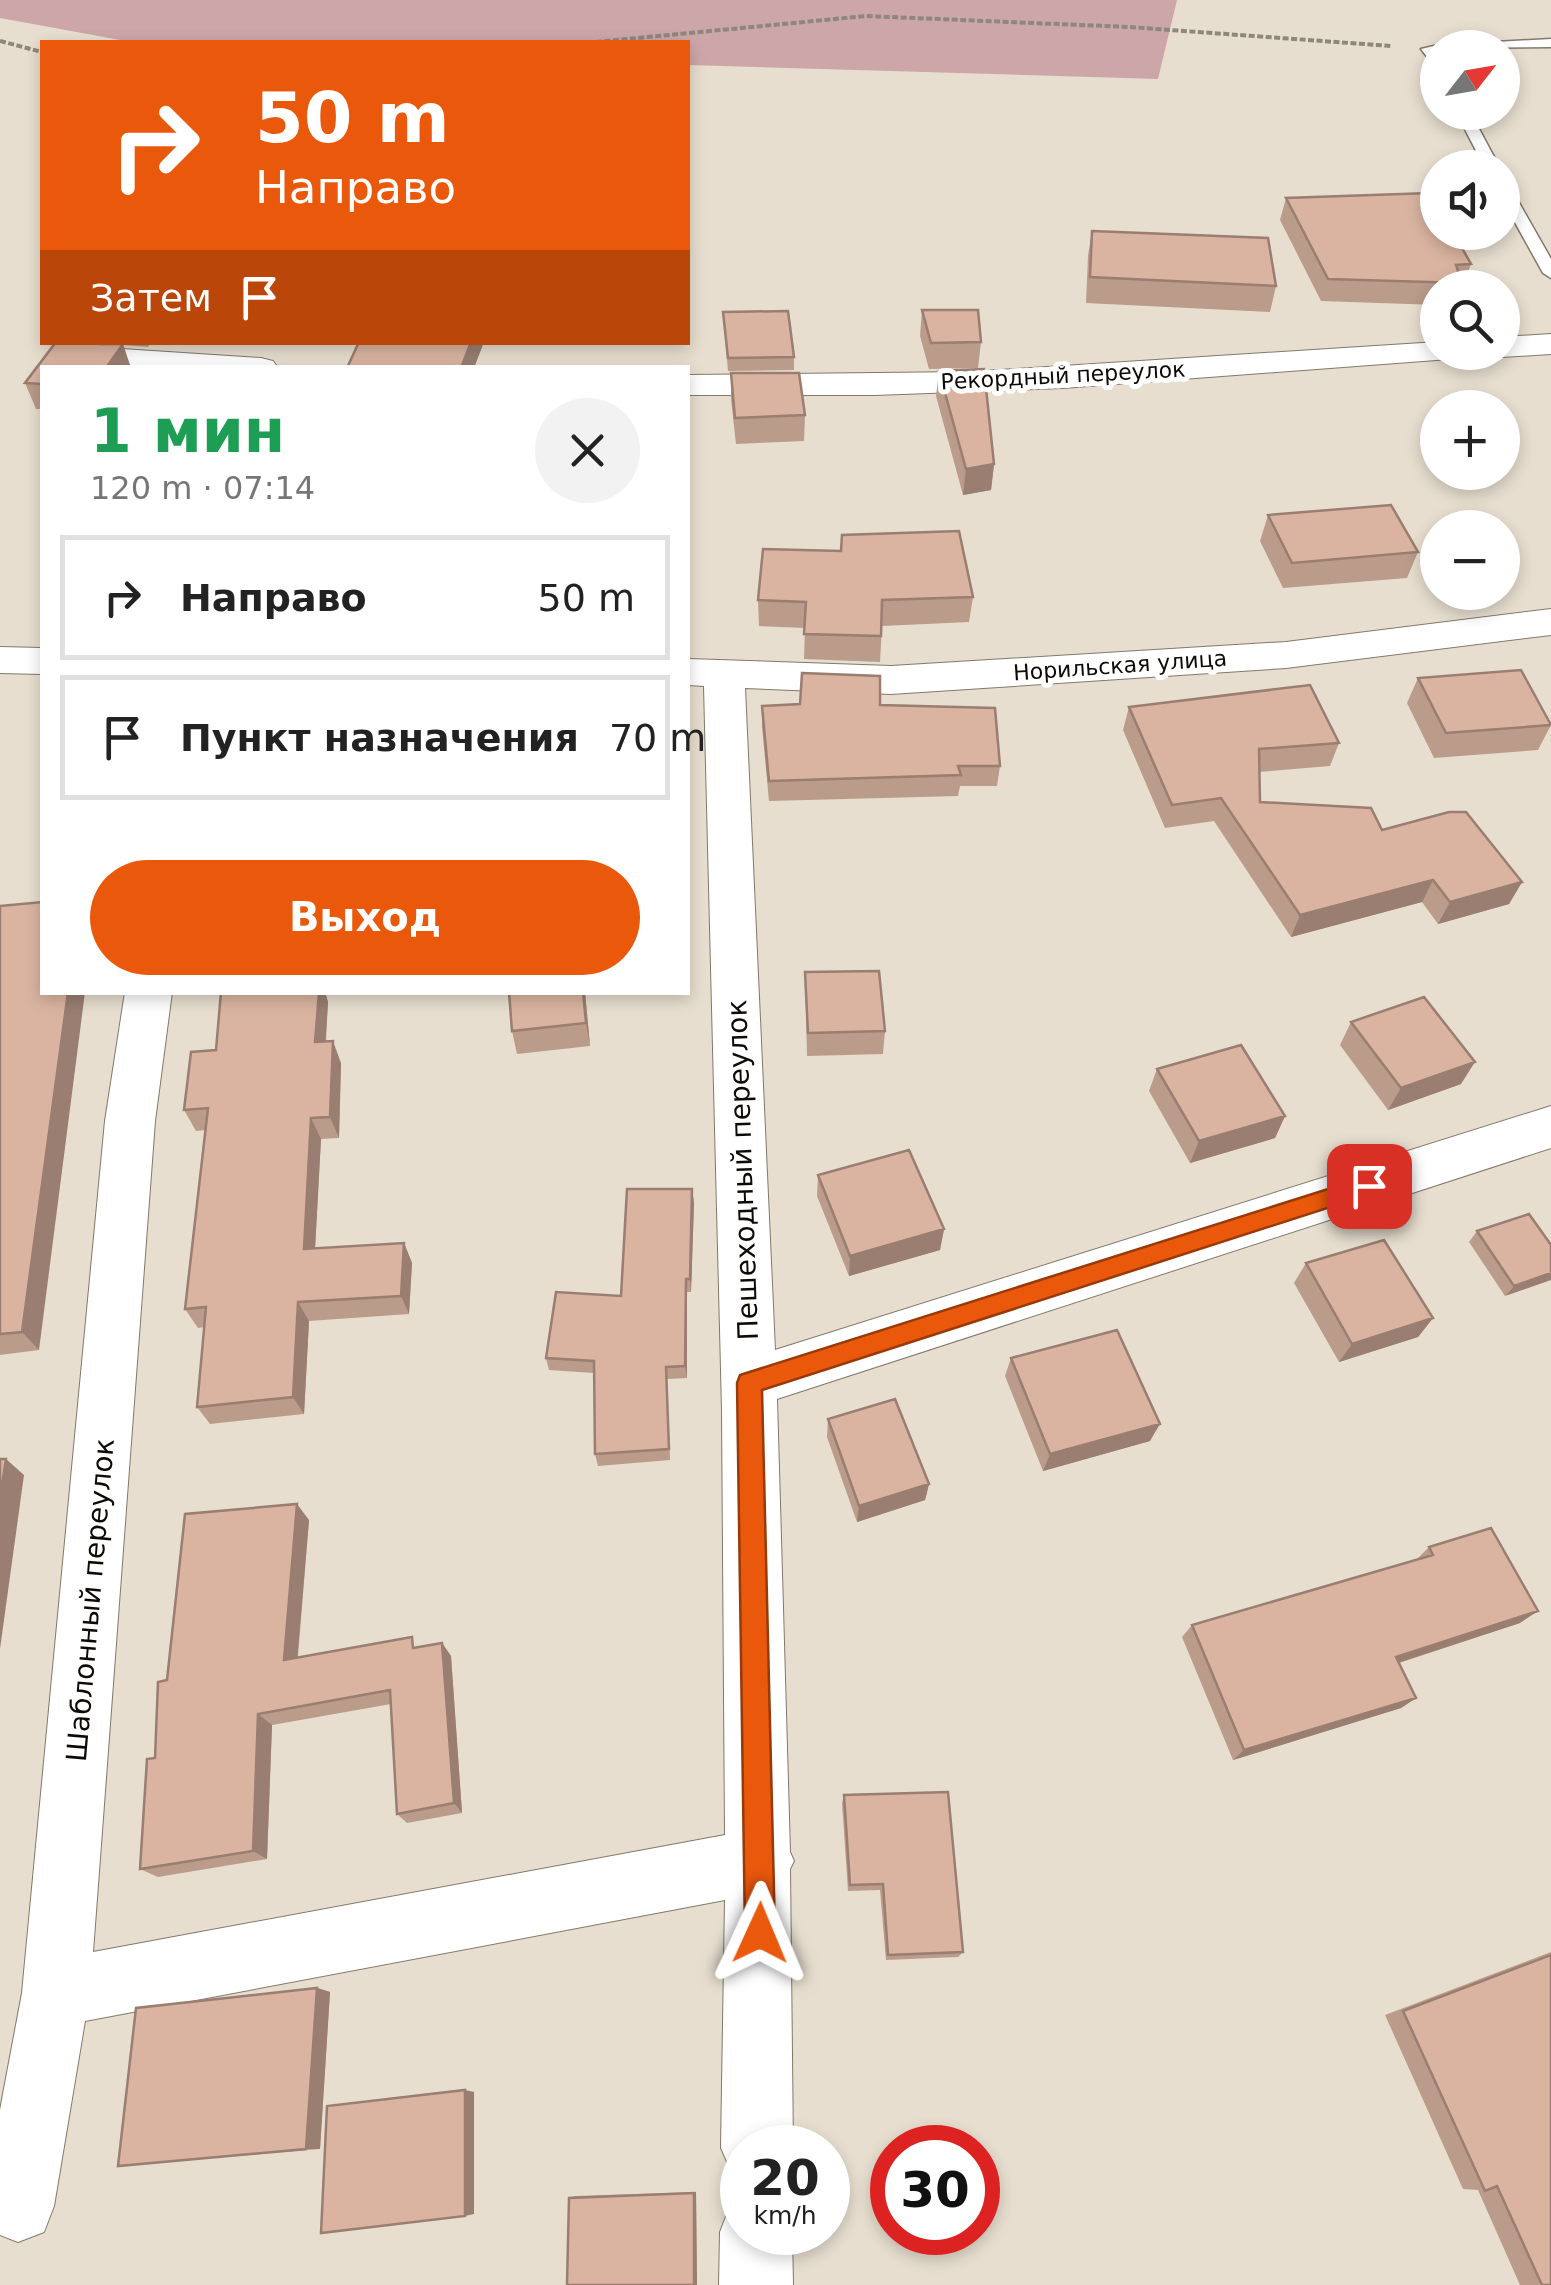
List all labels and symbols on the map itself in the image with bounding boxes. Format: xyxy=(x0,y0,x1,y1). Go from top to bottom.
north arrow xyxy=(1420,30,1520,130)
street label: Рекордный переулок xyxy=(940,357,1186,394)
street label: Норильская улица xyxy=(1012,646,1228,685)
street label: Пешеходный переулок xyxy=(720,999,765,1341)
pin xyxy=(1327,1144,1412,1229)
street label: Шаблонный переулок xyxy=(60,1437,121,1763)
position arrow xyxy=(708,1881,812,1985)
speed limit sign: 30 xyxy=(870,2125,1000,2255)

